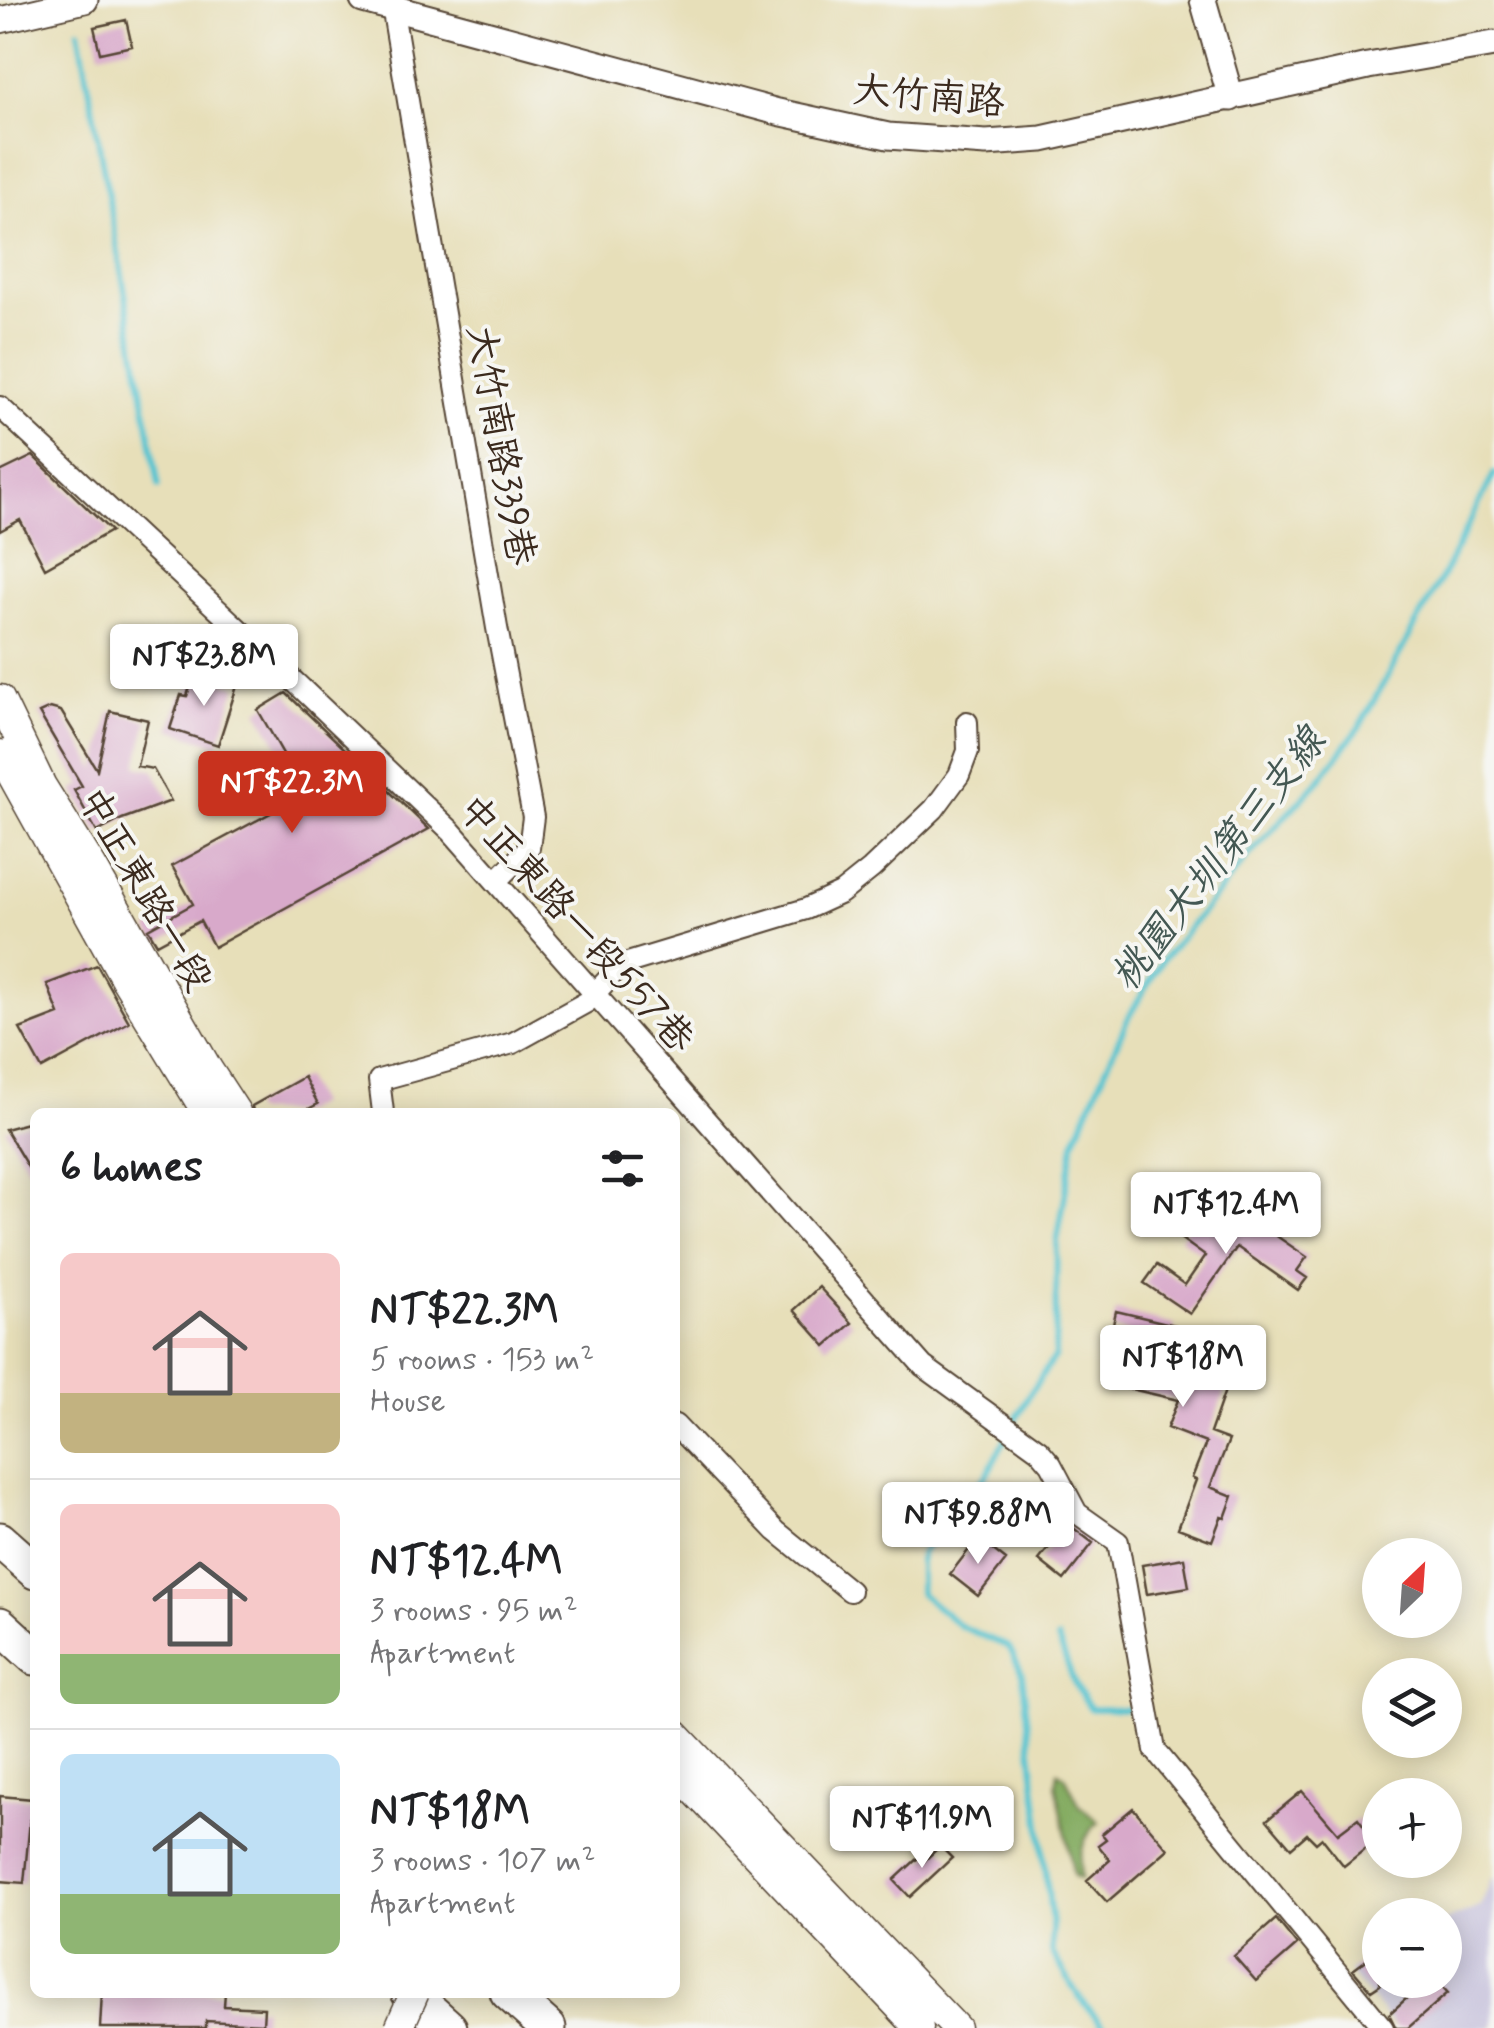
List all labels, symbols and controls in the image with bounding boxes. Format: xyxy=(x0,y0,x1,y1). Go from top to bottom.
street label: 大竹南路 xyxy=(851,66,1007,129)
street label: 大竹南路339巷 xyxy=(454,321,545,569)
pin: NT$23.8M xyxy=(101,624,307,709)
text: NT$23.8M xyxy=(132,635,276,677)
water label: 桃園大圳第三支線 xyxy=(1100,716,1340,1002)
pin: NT$22.3M xyxy=(189,751,395,836)
text: NT$22.3M xyxy=(220,762,364,804)
street label: 中正東路一段 xyxy=(66,779,222,1001)
street label: 中正東路一段557巷 xyxy=(446,786,704,1064)
text: 6 homes xyxy=(60,1141,203,1196)
icon: filters xyxy=(595,1141,650,1196)
pin: NT$12.4M xyxy=(1123,1172,1329,1257)
text: NT$12.4M xyxy=(1153,1183,1299,1225)
text: NT$22.3M xyxy=(370,1284,559,1339)
icon: home xyxy=(140,1293,260,1413)
pin: NT$18M xyxy=(1102,1325,1264,1410)
text: NT$18M xyxy=(1122,1336,1244,1378)
text: 5 rooms · 153 m² xyxy=(370,1339,594,1381)
text: House xyxy=(370,1381,446,1423)
pin: NT$9.88M xyxy=(875,1482,1081,1567)
text: NT$9.88M xyxy=(904,1493,1052,1535)
text: NT$12.4M xyxy=(370,1535,562,1590)
north arrow xyxy=(1362,1538,1462,1638)
map controls xyxy=(1362,1538,1462,1998)
icon: home xyxy=(140,1544,260,1664)
text: 3 rooms · 95 m² xyxy=(370,1590,578,1632)
text: Apartment xyxy=(370,1632,515,1674)
button: layers xyxy=(1362,1658,1462,1758)
button: + xyxy=(1362,1778,1462,1878)
text: NT$18M xyxy=(370,1785,530,1840)
pin: NT$11.9M xyxy=(819,1786,1025,1871)
icon: home xyxy=(140,1794,260,1914)
text: NT$11.9M xyxy=(852,1797,992,1839)
text: 3 rooms · 107 m² xyxy=(370,1840,595,1882)
text: Apartment xyxy=(370,1882,515,1924)
button: − xyxy=(1362,1898,1462,1998)

